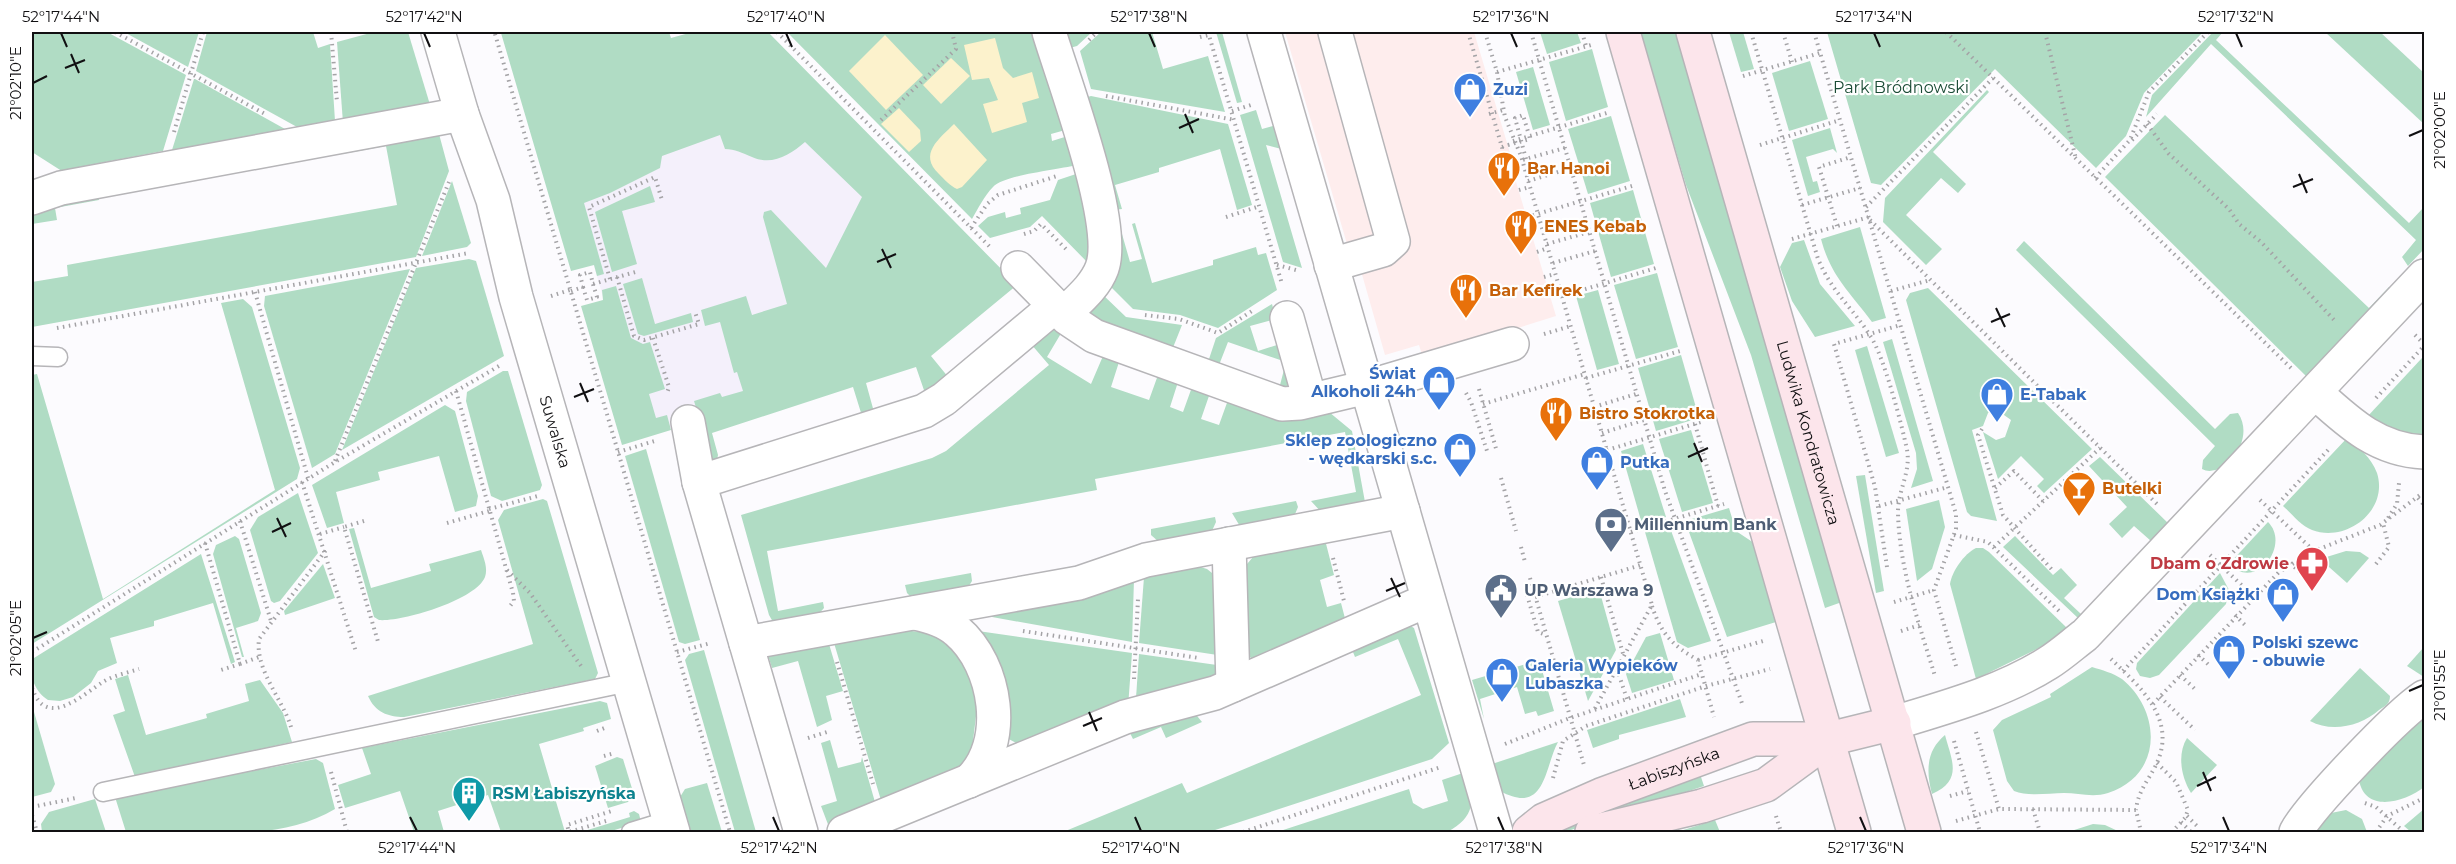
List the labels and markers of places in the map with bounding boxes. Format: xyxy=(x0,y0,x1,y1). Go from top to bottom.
shop icon: Zuzi xyxy=(1452,71,1488,118)
place label: Zuzi xyxy=(1493,80,1528,99)
restaurant icon: Bar Hanoi xyxy=(1486,150,1522,197)
place label: Bar Hanoi xyxy=(1527,159,1610,178)
restaurant icon: ENES Kebab xyxy=(1503,208,1539,255)
place label: ENES Kebab xyxy=(1544,217,1647,236)
restaurant icon: Bar Kefirek xyxy=(1448,272,1484,319)
place label: Bar Kefirek xyxy=(1489,281,1583,300)
place label: Świat Alkoholi 24h xyxy=(1310,364,1416,401)
shop icon: Świat Alkoholi 24h xyxy=(1421,364,1457,411)
shop icon: E-Tabak xyxy=(1979,376,2015,423)
place label: E-Tabak xyxy=(2020,385,2087,404)
restaurant icon: Bistro Stokrotka xyxy=(1538,395,1574,442)
place label: Bistro Stokrotka xyxy=(1579,404,1715,423)
place label: Sklep zoologiczno - wędkarski s.c. xyxy=(1285,431,1437,468)
shop icon: Sklep zoologiczno - wędkarski s.c. xyxy=(1442,431,1478,478)
shop icon: Putka xyxy=(1579,444,1615,491)
place label: Putka xyxy=(1620,453,1670,472)
bar icon: Butelki xyxy=(2061,470,2097,517)
place label: Butelki xyxy=(2102,479,2162,498)
bank icon: Millennium Bank xyxy=(1593,506,1629,553)
place label: Millennium Bank xyxy=(1634,515,1777,534)
pharmacy icon: Dbam o Zdrowie xyxy=(2294,545,2330,592)
place label: Dbam o Zdrowie xyxy=(2150,554,2289,573)
public building icon: UP Warszawa 9 xyxy=(1483,572,1519,619)
shop icon: Dom Książki xyxy=(2265,576,2301,623)
place label: UP Warszawa 9 xyxy=(1524,581,1653,600)
place label: Dom Książki xyxy=(2156,585,2260,605)
shop icon: Polski szewc - obuwie xyxy=(2211,633,2247,680)
place label: Polski szewc - obuwie xyxy=(2252,633,2359,670)
shop icon: Galeria Wypieków Lubaszka xyxy=(1484,656,1520,703)
place label: Galeria Wypieków Lubaszka xyxy=(1525,656,1678,693)
building icon: RSM Łabiszyńska xyxy=(451,775,487,822)
place label: RSM Łabiszyńska xyxy=(492,784,636,803)

